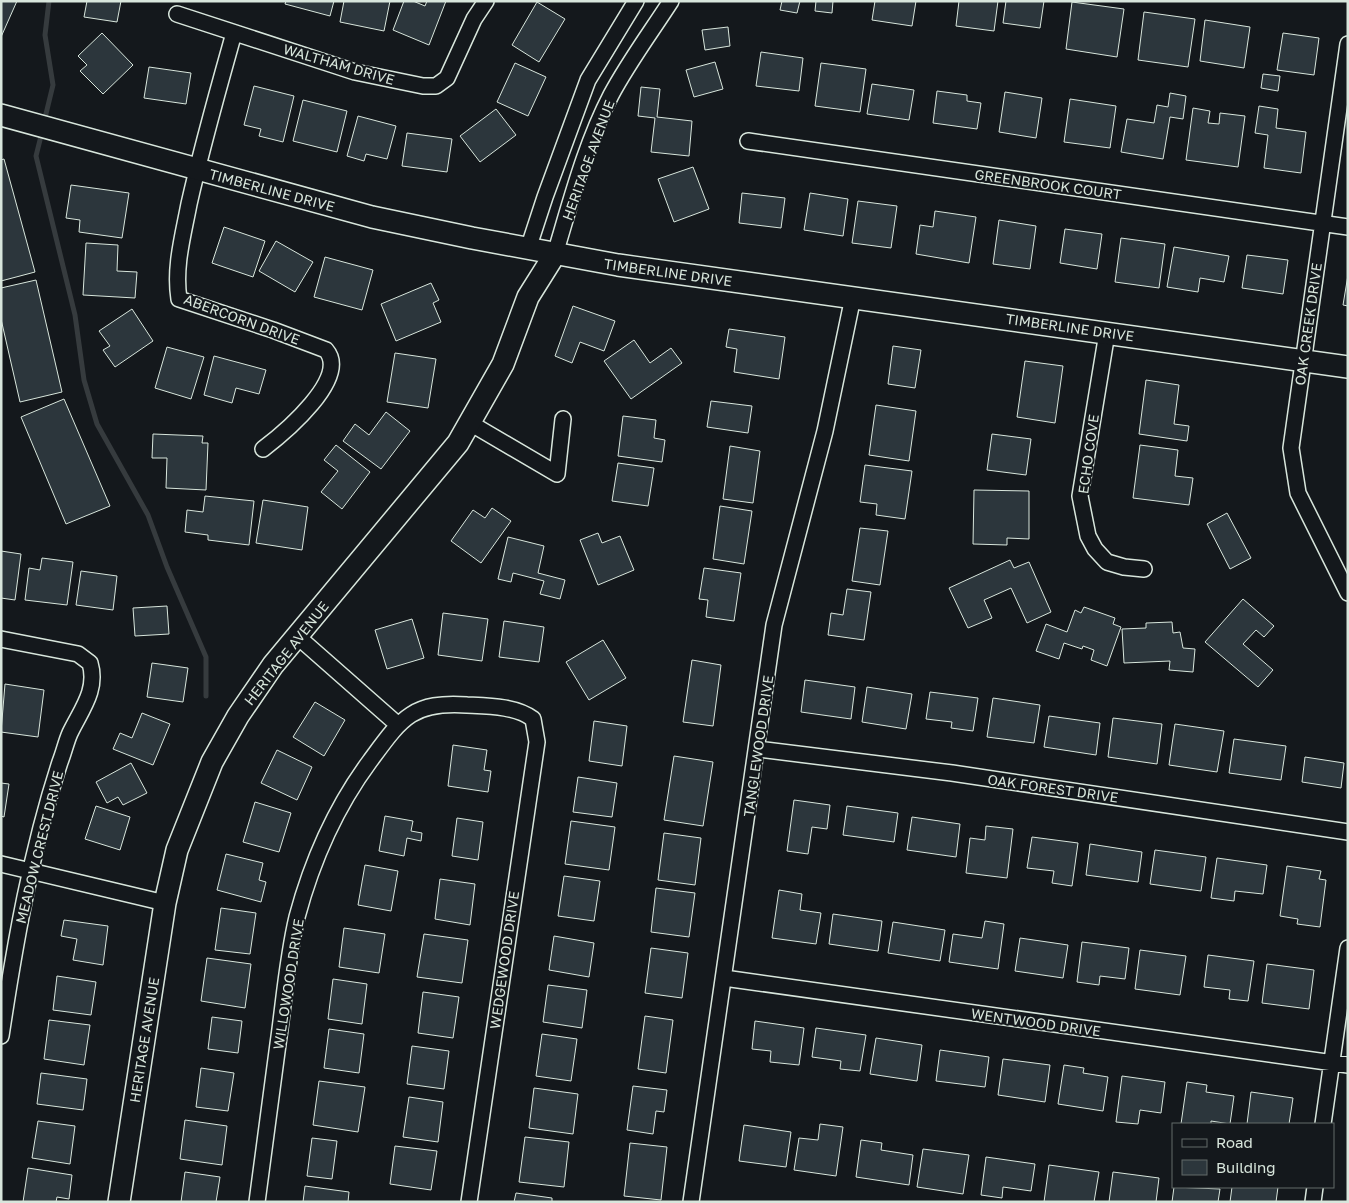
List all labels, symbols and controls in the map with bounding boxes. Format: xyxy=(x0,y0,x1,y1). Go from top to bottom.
street label: WALTHAM DRIVE xyxy=(282,40,396,88)
street label: HERITAGE AVENUE xyxy=(558,97,618,223)
street label: TIMBERLINE DRIVE xyxy=(207,165,337,215)
street label: GREENBROOK COURT xyxy=(974,165,1123,203)
street label: TIMBERLINE DRIVE xyxy=(603,255,733,289)
street label: OAK CREEK DRIVE xyxy=(1291,262,1325,386)
street label: ABERCORN DRIVE xyxy=(182,290,302,348)
street label: TIMBERLINE DRIVE xyxy=(1005,310,1135,344)
street label: ECHO COVE xyxy=(1074,413,1102,495)
street label: HERITAGE AVENUE xyxy=(240,598,332,708)
street label: TANGLEWOOD DRIVE xyxy=(740,674,776,818)
street label: MEADOW CREST DRIVE xyxy=(12,769,66,925)
street label: OAK FOREST DRIVE xyxy=(986,770,1120,806)
street label: WEDGEWOOD DRIVE xyxy=(486,890,522,1030)
street label: WILLOWOOD DRIVE xyxy=(269,917,307,1051)
street label: HERITAGE AVENUE xyxy=(126,976,162,1104)
street label: WENTWOOD DRIVE xyxy=(970,1004,1102,1040)
legend xyxy=(1172,1123,1334,1188)
text: Road xyxy=(1216,1133,1253,1151)
text: Building xyxy=(1216,1158,1276,1176)

